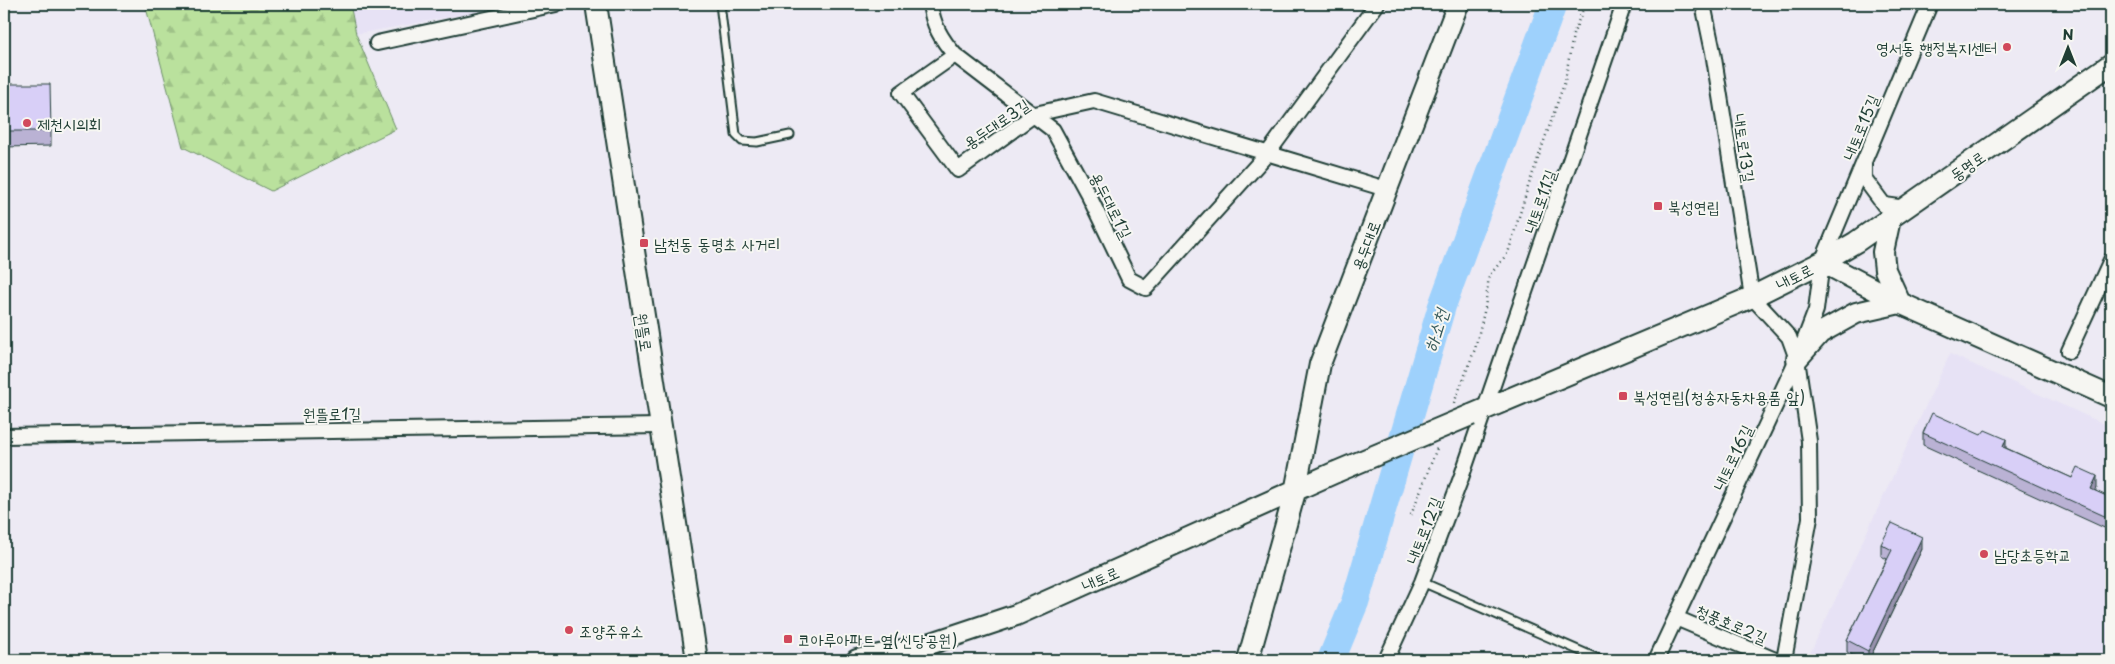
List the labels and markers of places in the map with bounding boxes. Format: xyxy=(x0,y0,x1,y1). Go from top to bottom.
place label: 영서동 행정복지센터 xyxy=(1876,35,1997,59)
marker: 영서동 행정복지센터 xyxy=(2001,41,2013,53)
place label: 제천시의회 xyxy=(37,111,101,135)
marker: 제천시의회 xyxy=(21,117,33,129)
place label: 북성연립 xyxy=(1668,194,1720,218)
marker: 북성연립 xyxy=(1652,200,1664,212)
place label: 남천동 동명초 사거리 xyxy=(654,231,780,255)
marker: 남천동 동명초 사거리 xyxy=(638,237,650,249)
place label: 북성연립(청송자동차용품 앞) xyxy=(1633,384,1805,408)
marker: 북성연립(청송자동차용품 앞) xyxy=(1617,390,1629,402)
place label: 남당초등학교 xyxy=(1994,542,2071,566)
marker: 남당초등학교 xyxy=(1978,548,1990,560)
place label: 조양주유소 xyxy=(579,618,643,642)
marker: 조양주유소 xyxy=(563,624,575,636)
place label: 코아루아파트 옆(신당공원) xyxy=(798,627,957,651)
marker: 코아루아파트 옆(신당공원) xyxy=(782,633,794,645)

